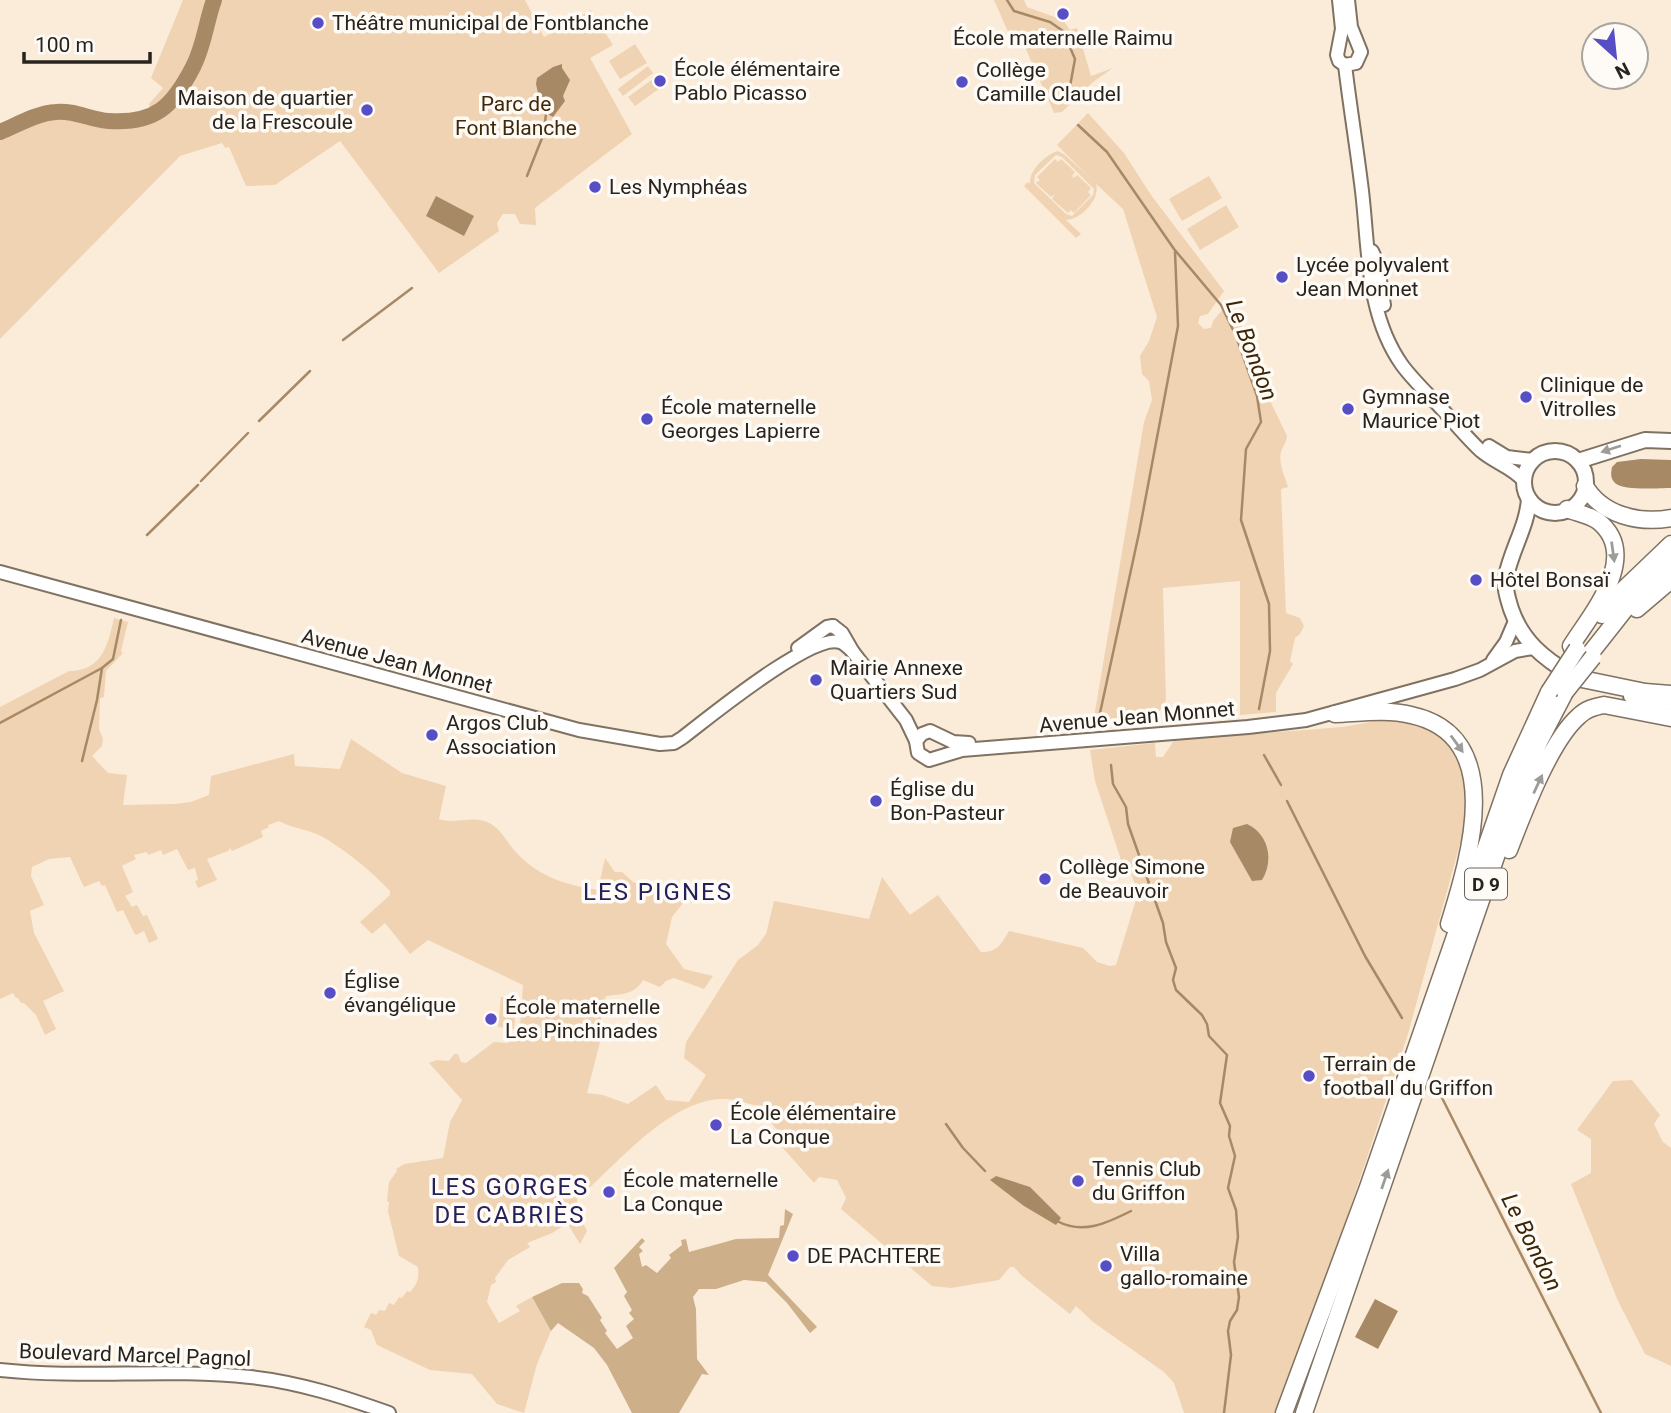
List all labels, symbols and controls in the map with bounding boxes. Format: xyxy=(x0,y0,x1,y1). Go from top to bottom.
marker: École maternelle Raimu xyxy=(1055,6,1071,22)
place label: Théâtre municipal de Fontblanche xyxy=(332,11,649,35)
marker: Théâtre municipal de Fontblanche xyxy=(310,15,326,31)
scale bar xyxy=(24,21,150,65)
north arrow xyxy=(1580,21,1650,91)
place label: École maternelle Raimu xyxy=(953,26,1173,50)
text: 100 m xyxy=(35,33,94,57)
place label: École élémentaire Pablo Picasso xyxy=(674,57,840,105)
text: N xyxy=(1611,57,1634,84)
place label: Collège Camille Claudel xyxy=(976,58,1121,106)
marker: École élémentaire Pablo Picasso xyxy=(652,73,668,89)
marker: Collège Camille Claudel xyxy=(954,74,970,90)
place label: Maison de quartier de la Frescoule xyxy=(178,86,353,134)
park label: Parc de Font Blanche xyxy=(455,92,577,140)
marker: Maison de quartier de la Frescoule xyxy=(359,102,375,118)
place label: Les Nymphéas xyxy=(609,175,748,199)
marker: Les Nymphéas xyxy=(587,179,603,195)
place label: Lycée polyvalent Jean Monnet xyxy=(1296,253,1449,301)
marker: Lycée polyvalent Jean Monnet xyxy=(1274,269,1290,285)
water label: Le Bondon xyxy=(1220,296,1283,405)
place label: Clinique de Vitrolles xyxy=(1540,373,1643,421)
place label: Gymnase Maurice Piot xyxy=(1362,385,1480,433)
marker: Clinique de Vitrolles xyxy=(1518,389,1534,405)
place label: École maternelle Georges Lapierre xyxy=(661,395,820,443)
marker: Gymnase Maurice Piot xyxy=(1340,401,1356,417)
marker: École maternelle Georges Lapierre xyxy=(639,411,655,427)
one-way arrow xyxy=(1600,444,1621,455)
one-way arrow xyxy=(1607,541,1618,563)
place label: Hôtel Bonsaï xyxy=(1490,568,1610,592)
marker: Hôtel Bonsaï xyxy=(1468,572,1484,588)
street label: Avenue Jean Monnet xyxy=(299,624,495,698)
place label: Mairie Annexe Quartiers Sud xyxy=(830,656,963,704)
marker: Mairie Annexe Quartiers Sud xyxy=(808,672,824,688)
street label: Avenue Jean Monnet xyxy=(1038,696,1236,738)
place label: Argos Club Association xyxy=(446,711,556,759)
marker: Argos Club Association xyxy=(424,727,440,743)
one-way arrow xyxy=(1450,735,1464,753)
one-way arrow xyxy=(1533,773,1544,794)
place label: Église du Bon-Pasteur xyxy=(890,777,1005,825)
marker: Église du Bon-Pasteur xyxy=(868,793,884,809)
place label: Collège Simone de Beauvoir xyxy=(1059,855,1205,903)
road number: D 9 xyxy=(1465,869,1507,900)
marker: Collège Simone de Beauvoir xyxy=(1037,871,1053,887)
district label: LES PIGNES xyxy=(583,878,733,906)
place label: Église évangélique xyxy=(344,969,456,1017)
marker: Église évangélique xyxy=(322,985,338,1001)
place label: École maternelle Les Pinchinades xyxy=(505,995,660,1043)
marker: École maternelle Les Pinchinades xyxy=(483,1011,499,1027)
place label: Terrain de football du Griffon xyxy=(1323,1052,1493,1100)
marker: Terrain de football du Griffon xyxy=(1301,1068,1317,1084)
place label: École élémentaire La Conque xyxy=(730,1101,896,1149)
marker: École élémentaire La Conque xyxy=(708,1117,724,1133)
place label: Tennis Club du Griffon xyxy=(1092,1157,1201,1205)
place label: École maternelle La Conque xyxy=(623,1168,778,1216)
one-way arrow xyxy=(1380,1169,1391,1190)
district label: LES GORGES DE CABRIÈS xyxy=(431,1173,589,1229)
marker: Tennis Club du Griffon xyxy=(1070,1173,1086,1189)
marker: École maternelle La Conque xyxy=(601,1184,617,1200)
water label: Le Bondon xyxy=(1495,1189,1568,1296)
place label: Villa gallo-romaine xyxy=(1120,1242,1248,1290)
place label: DE PACHTERE xyxy=(807,1244,941,1268)
marker: DE PACHTERE xyxy=(785,1248,801,1264)
marker: Villa gallo-romaine xyxy=(1098,1258,1114,1274)
street label: Boulevard Marcel Pagnol xyxy=(18,1339,252,1371)

